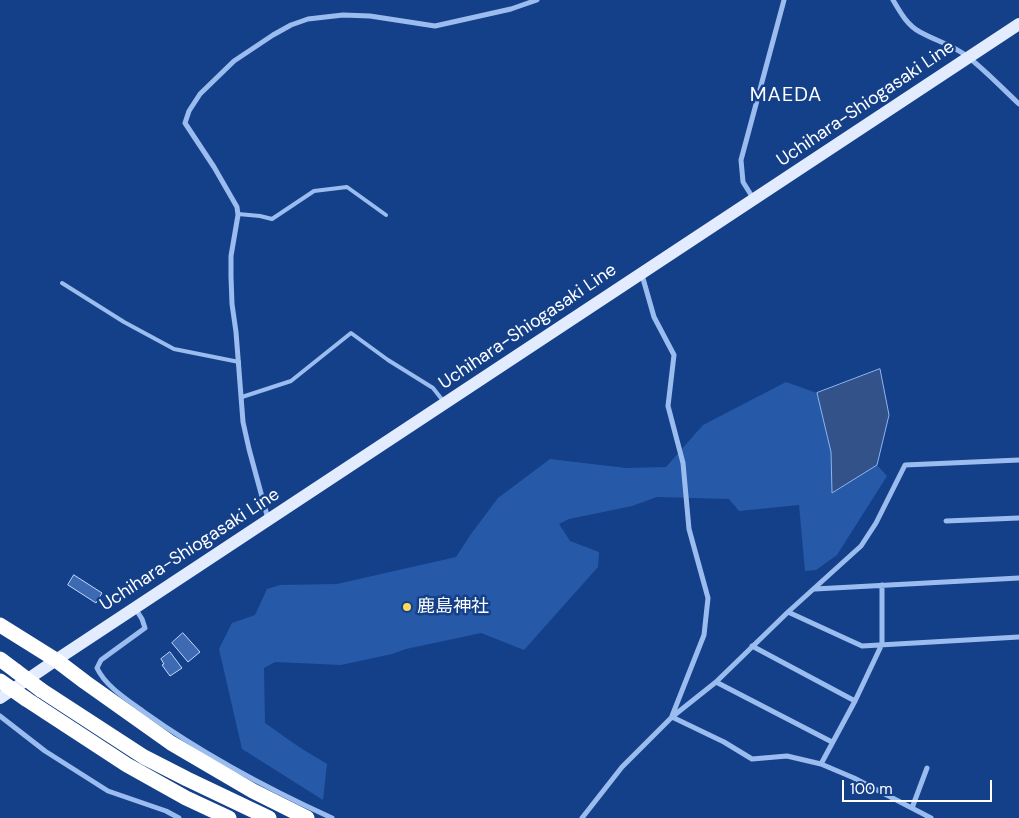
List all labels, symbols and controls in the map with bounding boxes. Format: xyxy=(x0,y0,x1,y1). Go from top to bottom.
street label: Uchihara-Shiogasaki Line xyxy=(773,36,959,172)
district label: MAEDA xyxy=(749,84,823,108)
street label: Uchihara-Shiogasaki Line xyxy=(435,259,621,395)
street label: Uchihara-Shiogasaki Line xyxy=(96,484,284,616)
place label: 鹿島神社 xyxy=(417,596,489,618)
marker: 鹿島神社 xyxy=(401,601,413,613)
scale bar xyxy=(844,770,994,802)
text: 100 m xyxy=(850,779,893,799)

